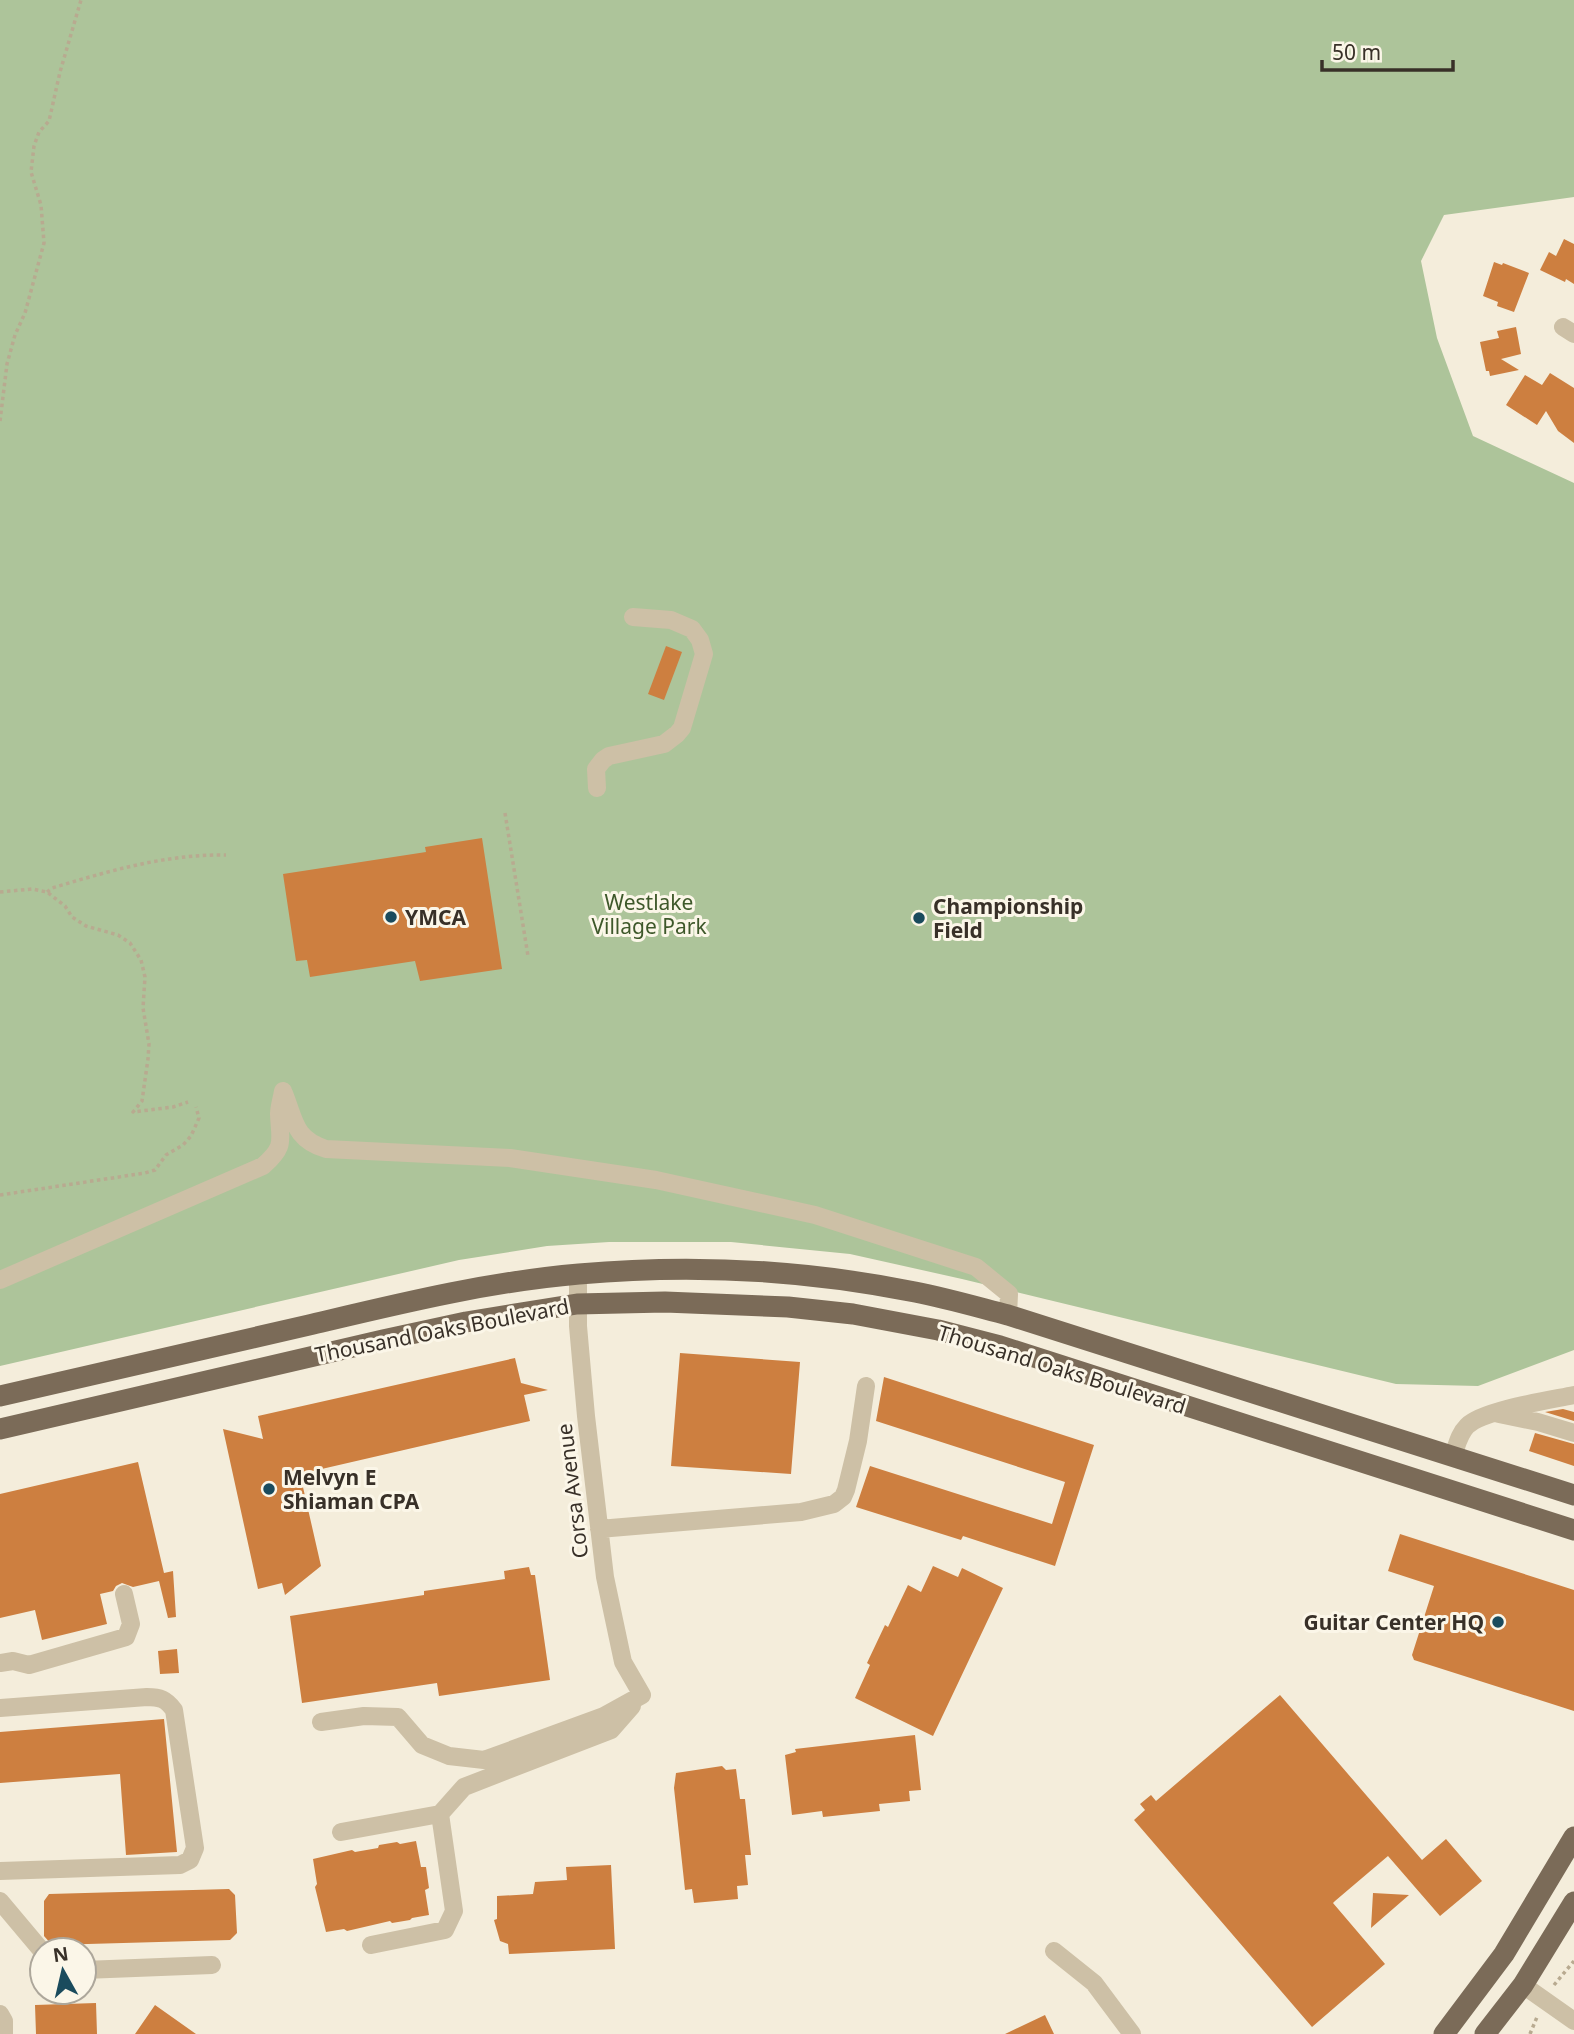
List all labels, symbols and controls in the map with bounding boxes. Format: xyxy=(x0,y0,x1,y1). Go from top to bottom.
scale bar xyxy=(1322,28,1453,72)
text: 50 m xyxy=(1332,38,1381,66)
park label: Westlake Village Park xyxy=(591,888,707,940)
place label: Championship Field xyxy=(933,892,1083,944)
place label: YMCA xyxy=(405,903,466,931)
marker: YMCA xyxy=(383,909,399,925)
marker: Championship Field xyxy=(911,910,927,926)
street label: Thousand Oaks Boulevard xyxy=(313,1292,571,1368)
street label: Thousand Oaks Boulevard xyxy=(934,1318,1190,1420)
street label: Corsa Avenue xyxy=(550,1422,594,1560)
place label: Melvyn E Shiaman CPA xyxy=(283,1463,420,1515)
marker: Melvyn E Shiaman CPA xyxy=(261,1481,277,1497)
place label: Guitar Center HQ xyxy=(1303,1608,1484,1636)
marker: Guitar Center HQ xyxy=(1490,1614,1506,1630)
north arrow xyxy=(28,1936,98,2006)
text: N xyxy=(51,1940,70,1968)

